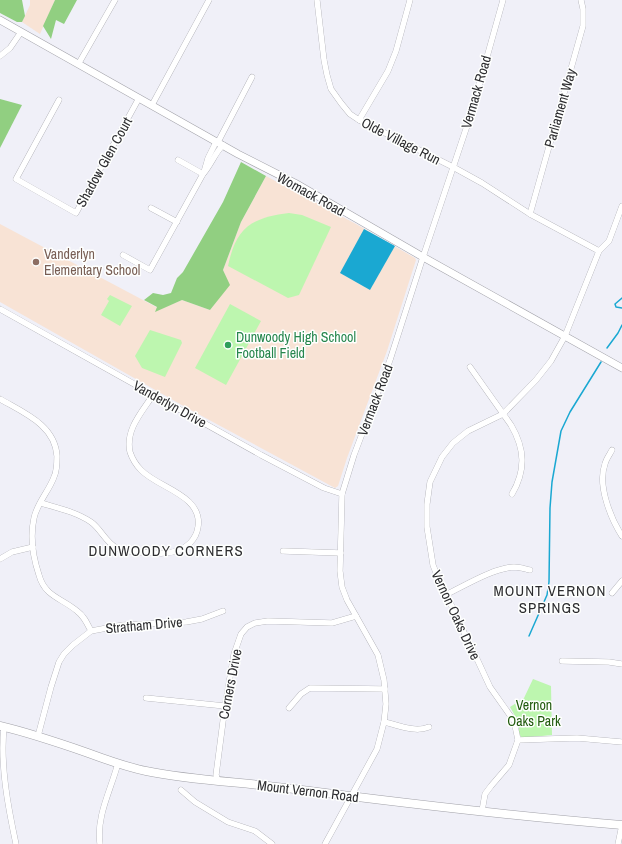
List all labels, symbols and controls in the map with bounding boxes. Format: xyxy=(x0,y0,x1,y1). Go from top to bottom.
street label: Vermack Road xyxy=(457,53,495,131)
street label: Parliament Way xyxy=(540,66,580,150)
street label: Olde Village Run xyxy=(358,113,444,169)
street label: Shadow Glen Court xyxy=(72,114,136,210)
street label: Womack Road xyxy=(274,168,348,220)
place label: Vanderlyn Elementary School xyxy=(44,245,140,279)
marker: Vanderlyn Elementary School xyxy=(31,257,41,267)
place label: Dunwoody High School Football Field xyxy=(236,328,356,362)
marker: Dunwoody High School Football Field xyxy=(223,340,233,350)
street label: Vermack Road xyxy=(353,362,397,438)
street label: Vanderlyn Drive xyxy=(130,376,210,432)
district label: DUNWOODY CORNERS xyxy=(88,540,244,561)
street label: Vernon Oaks Drive xyxy=(427,567,485,663)
district label: MOUNT VERNON SPRINGS xyxy=(494,580,606,618)
street label: Stratham Drive xyxy=(105,613,183,637)
street label: Corners Drive xyxy=(214,647,246,721)
park label: Vernon Oaks Park xyxy=(507,696,561,730)
street label: Mount Vernon Road xyxy=(256,776,360,806)

